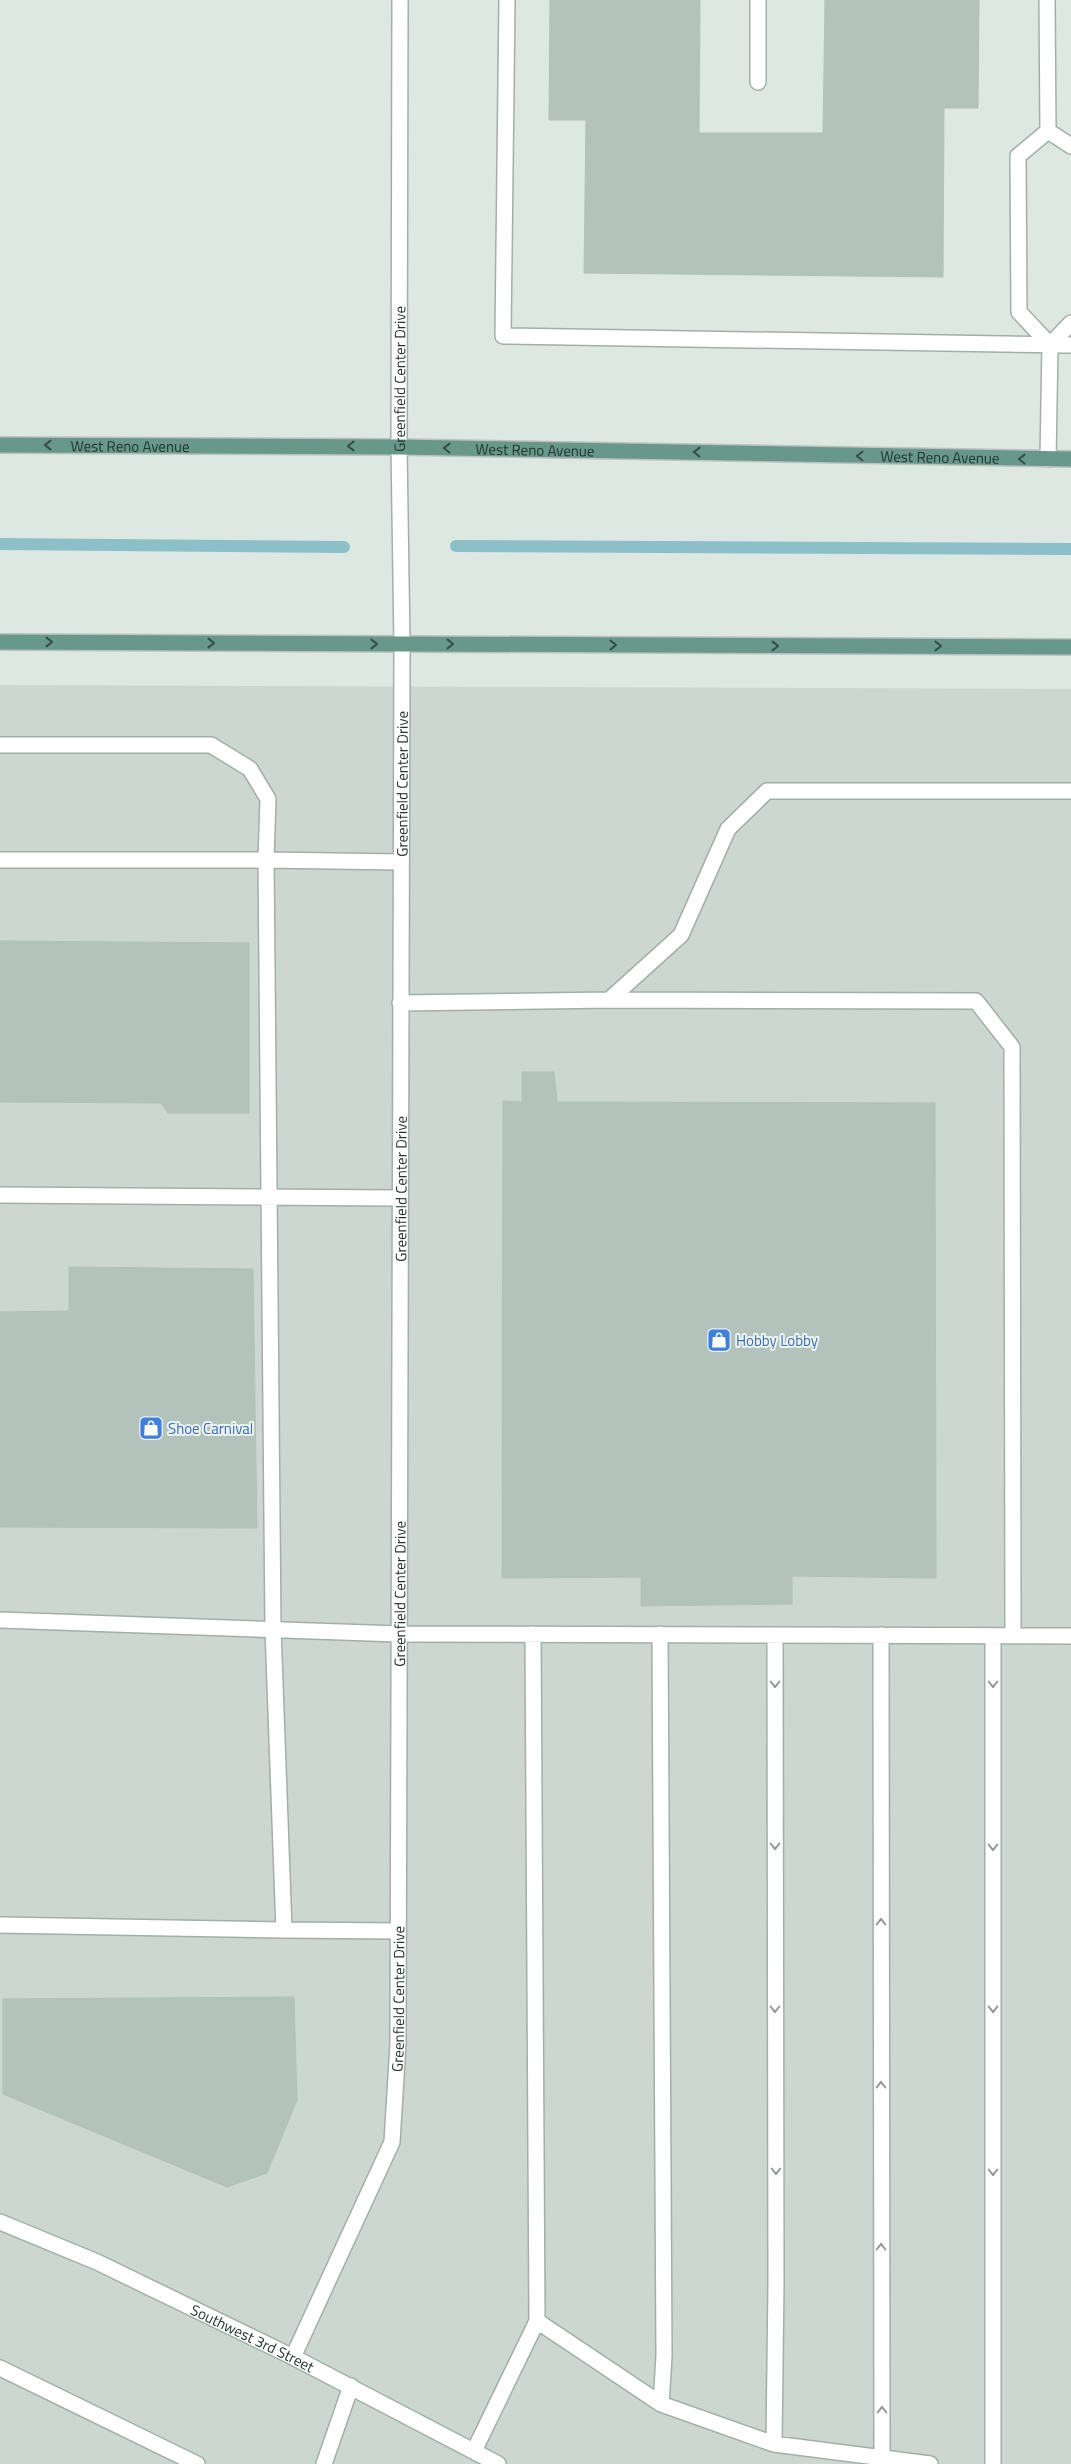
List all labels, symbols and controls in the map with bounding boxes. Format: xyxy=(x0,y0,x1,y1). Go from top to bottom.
street label: Greenfield Center Drive xyxy=(387,306,411,452)
street label: West Reno Avenue xyxy=(70,434,190,457)
street label: West Reno Avenue xyxy=(475,437,595,462)
one-way arrow xyxy=(44,440,52,450)
one-way arrow xyxy=(346,441,354,451)
one-way arrow xyxy=(443,442,451,453)
street label: West Reno Avenue xyxy=(880,444,1000,469)
one-way arrow xyxy=(693,447,701,458)
one-way arrow xyxy=(856,450,864,461)
one-way arrow xyxy=(1018,454,1026,464)
one-way arrow xyxy=(45,637,53,647)
one-way arrow xyxy=(208,638,215,648)
one-way arrow xyxy=(370,639,378,649)
one-way arrow xyxy=(447,639,455,649)
one-way arrow xyxy=(610,640,617,650)
one-way arrow xyxy=(772,640,780,651)
one-way arrow xyxy=(934,641,942,651)
street label: Greenfield Center Drive xyxy=(390,711,413,857)
street label: Greenfield Center Drive xyxy=(389,1116,412,1262)
shop icon: Hobby Lobby xyxy=(706,1327,732,1353)
place label: Hobby Lobby xyxy=(736,1329,818,1352)
shop icon: Shoe Carnival xyxy=(138,1415,164,1441)
place label: Shoe Carnival xyxy=(168,1417,253,1440)
street label: Greenfield Center Drive xyxy=(388,1521,411,1667)
one-way arrow xyxy=(770,1680,780,1688)
one-way arrow xyxy=(988,1681,998,1689)
one-way arrow xyxy=(770,1843,780,1851)
one-way arrow xyxy=(988,1844,998,1851)
one-way arrow xyxy=(876,1918,886,1926)
street label: Greenfield Center Drive xyxy=(385,1926,410,2072)
one-way arrow xyxy=(770,2006,780,2013)
one-way arrow xyxy=(988,2006,998,2014)
one-way arrow xyxy=(876,2080,886,2088)
one-way arrow xyxy=(771,2168,781,2176)
one-way arrow xyxy=(988,2168,998,2176)
one-way arrow xyxy=(876,2243,886,2250)
street label: Southwest 3rd Street xyxy=(187,2298,319,2378)
one-way arrow xyxy=(877,2405,887,2413)

